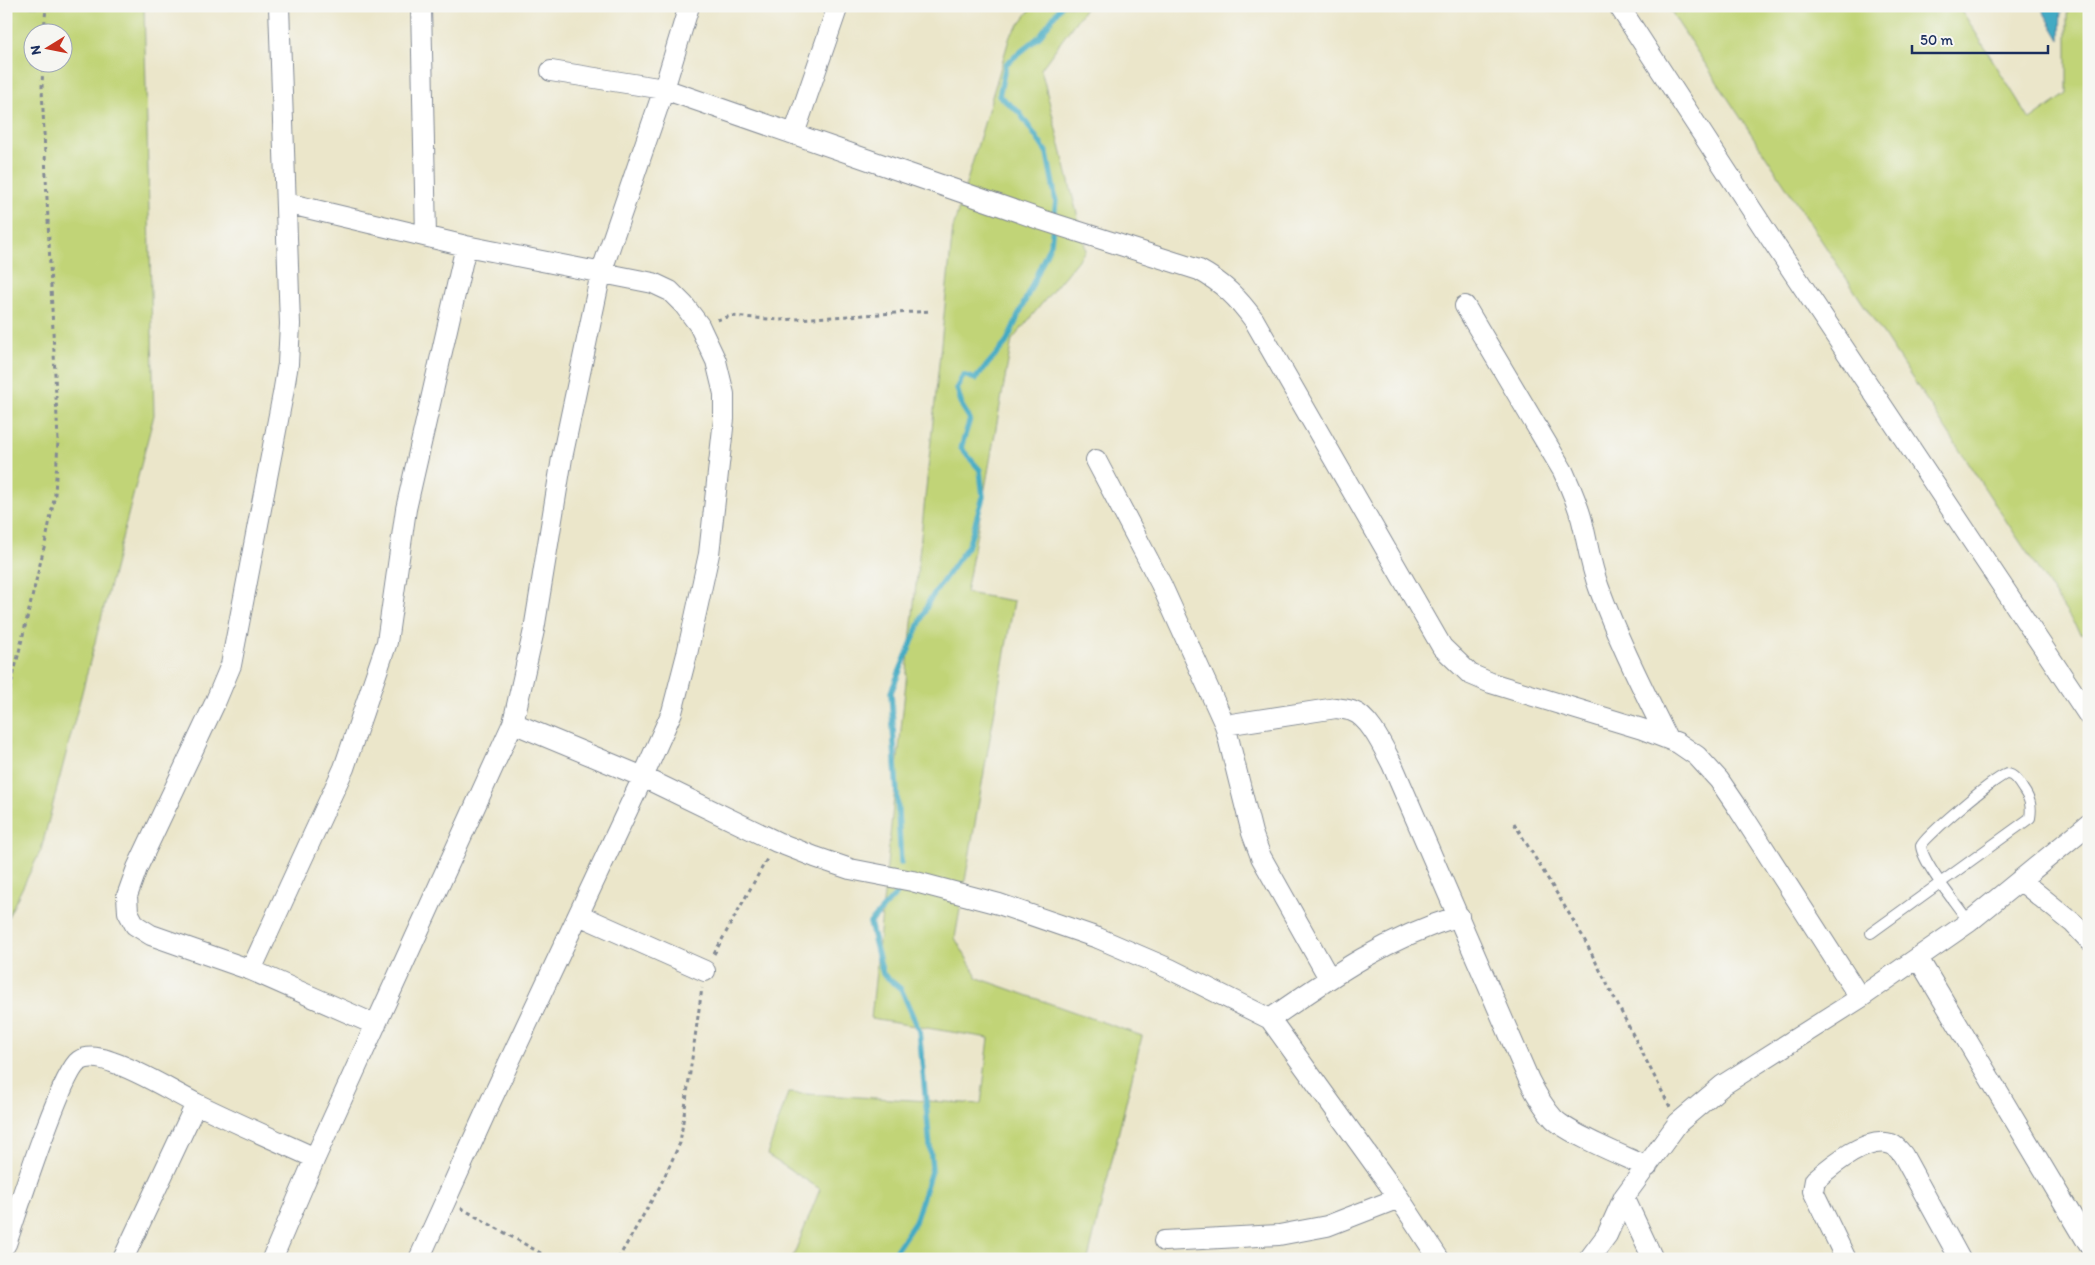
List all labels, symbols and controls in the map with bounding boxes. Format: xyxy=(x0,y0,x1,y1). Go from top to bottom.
north arrow xyxy=(22,22,72,72)
scale bar xyxy=(1912,22,2049,54)
text: 50 m xyxy=(1920,31,1953,49)
text: N xyxy=(26,44,45,56)

